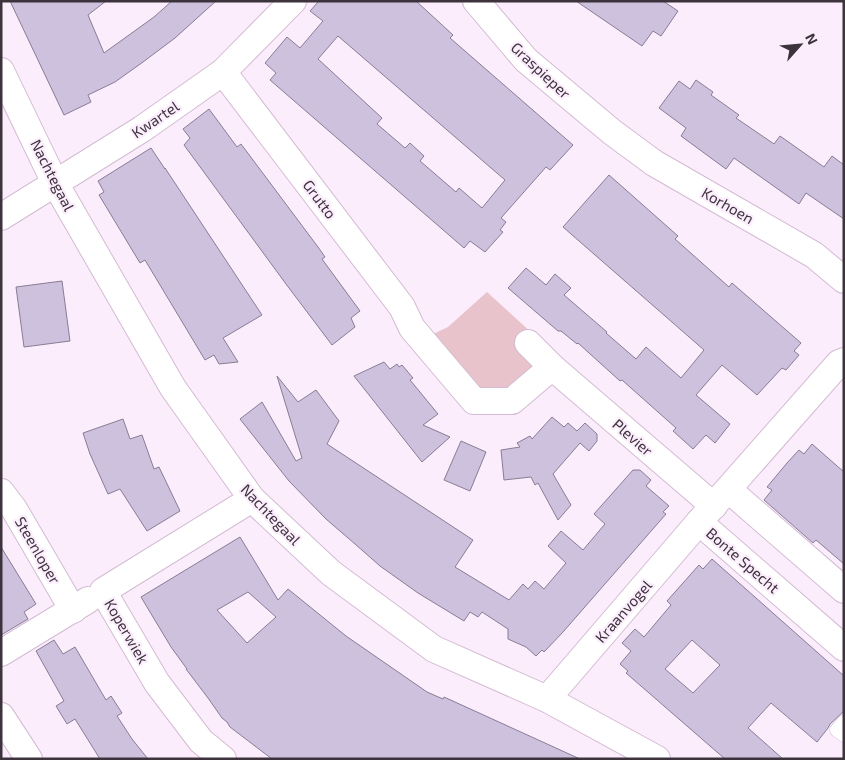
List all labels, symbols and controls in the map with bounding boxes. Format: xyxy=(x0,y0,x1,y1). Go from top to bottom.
north arrow xyxy=(775,20,825,70)
text: N xyxy=(802,31,822,47)
street label: Graspieper xyxy=(508,38,574,102)
street label: Kwartel xyxy=(128,96,183,141)
street label: Nachtegaal xyxy=(27,136,79,214)
street label: Grutto xyxy=(300,176,340,222)
street label: Korhoen xyxy=(699,183,757,227)
street label: Plevier xyxy=(609,415,657,459)
street label: Nachtegaal xyxy=(237,480,305,549)
street label: Steenloper xyxy=(12,513,64,587)
street label: Bonte Specht xyxy=(703,523,783,597)
street label: Kraanvogel xyxy=(591,576,655,646)
street label: Koperwiek xyxy=(101,595,153,667)

